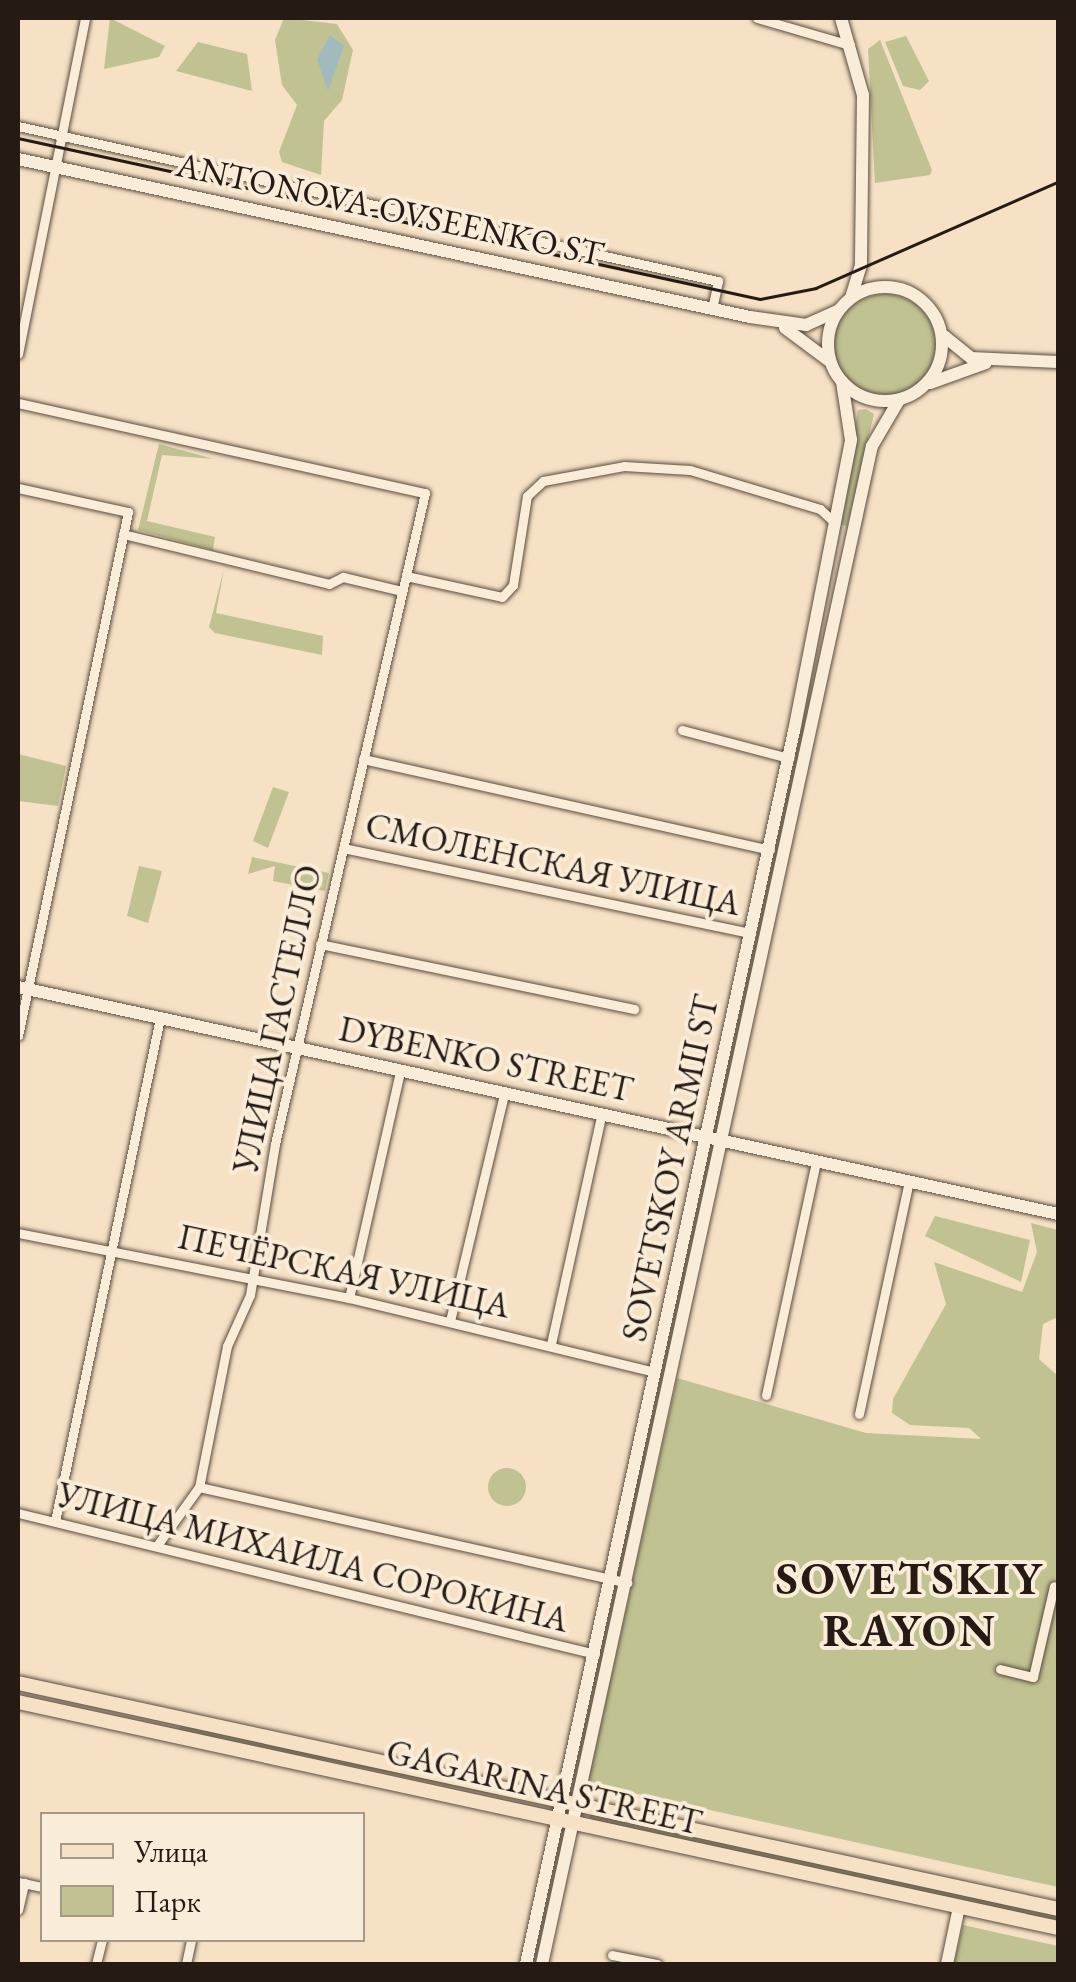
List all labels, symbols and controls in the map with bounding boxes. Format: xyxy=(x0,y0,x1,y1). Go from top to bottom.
street label: ANTONOVA-OVSEENKO ST xyxy=(172,143,608,275)
street label: СМОЛЕНСКАЯ УЛИЦА xyxy=(362,804,744,924)
street label: УЛИЦА ГАСТЕЛЛО xyxy=(224,861,330,1177)
street label: SOVETSKOY ARMII ST xyxy=(613,991,727,1345)
street label: DYBENKO STREET xyxy=(335,1007,637,1111)
street label: ПЕЧЁРСКАЯ УЛИЦА xyxy=(174,1215,514,1327)
street label: УЛИЦА МИХАИЛА СОРОКИНА xyxy=(53,1473,573,1641)
district label: SOVETSKIY RAYON xyxy=(776,1552,1044,1658)
street label: GAGARINA STREET xyxy=(382,1730,706,1844)
legend xyxy=(40,1812,365,1942)
text: Улица xyxy=(134,1832,208,1871)
text: Парк xyxy=(134,1882,201,1921)

